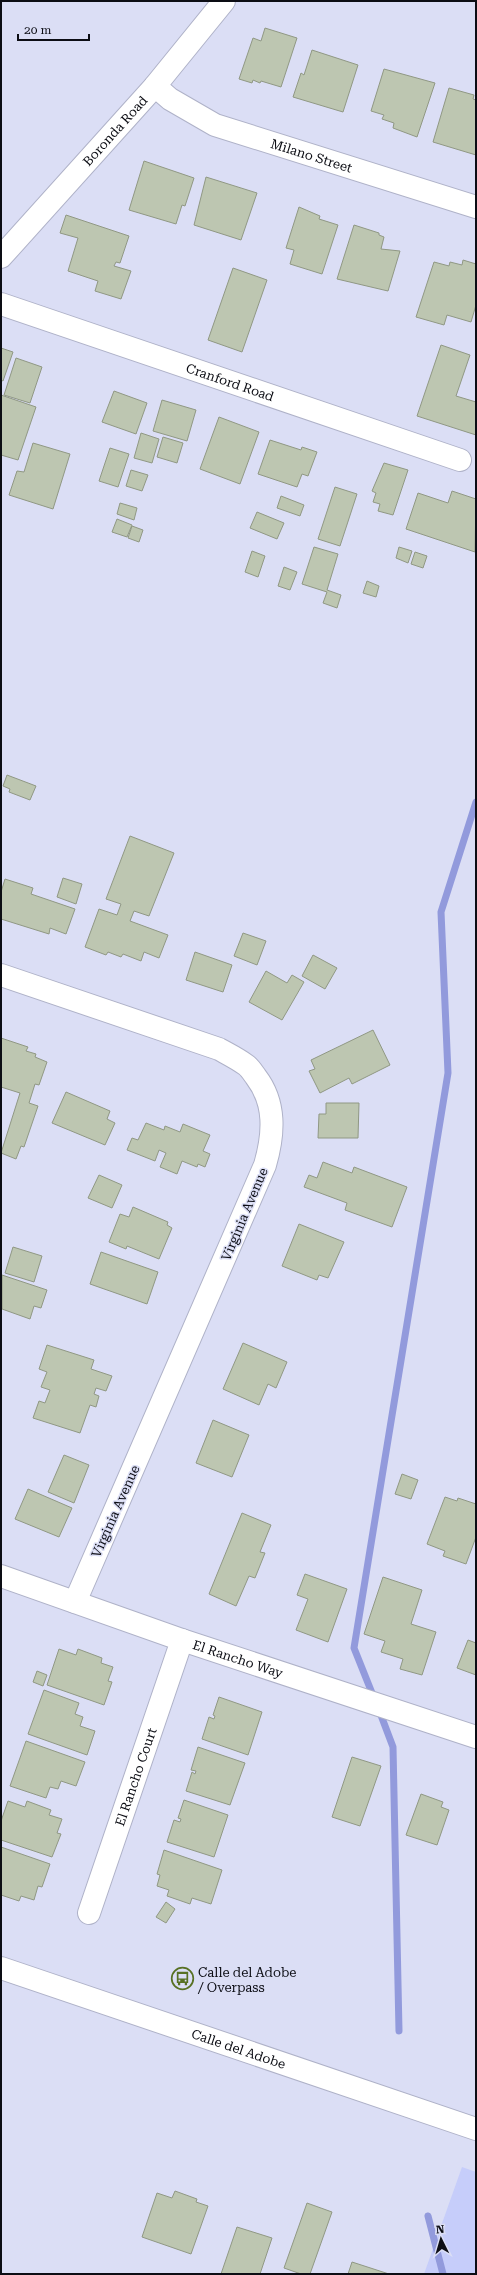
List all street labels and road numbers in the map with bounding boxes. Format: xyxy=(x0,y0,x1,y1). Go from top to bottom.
street label: Boronda Road xyxy=(80,92,151,169)
street label: Milano Street xyxy=(269,136,354,176)
street label: Cranford Road xyxy=(184,360,277,404)
street label: Virginia Avenue xyxy=(218,1166,271,1263)
street label: Virginia Avenue xyxy=(88,1463,143,1560)
street label: El Rancho Way xyxy=(191,1637,285,1681)
street label: El Rancho Court xyxy=(112,1726,160,1828)
street label: Calle del Adobe xyxy=(189,2026,288,2072)

